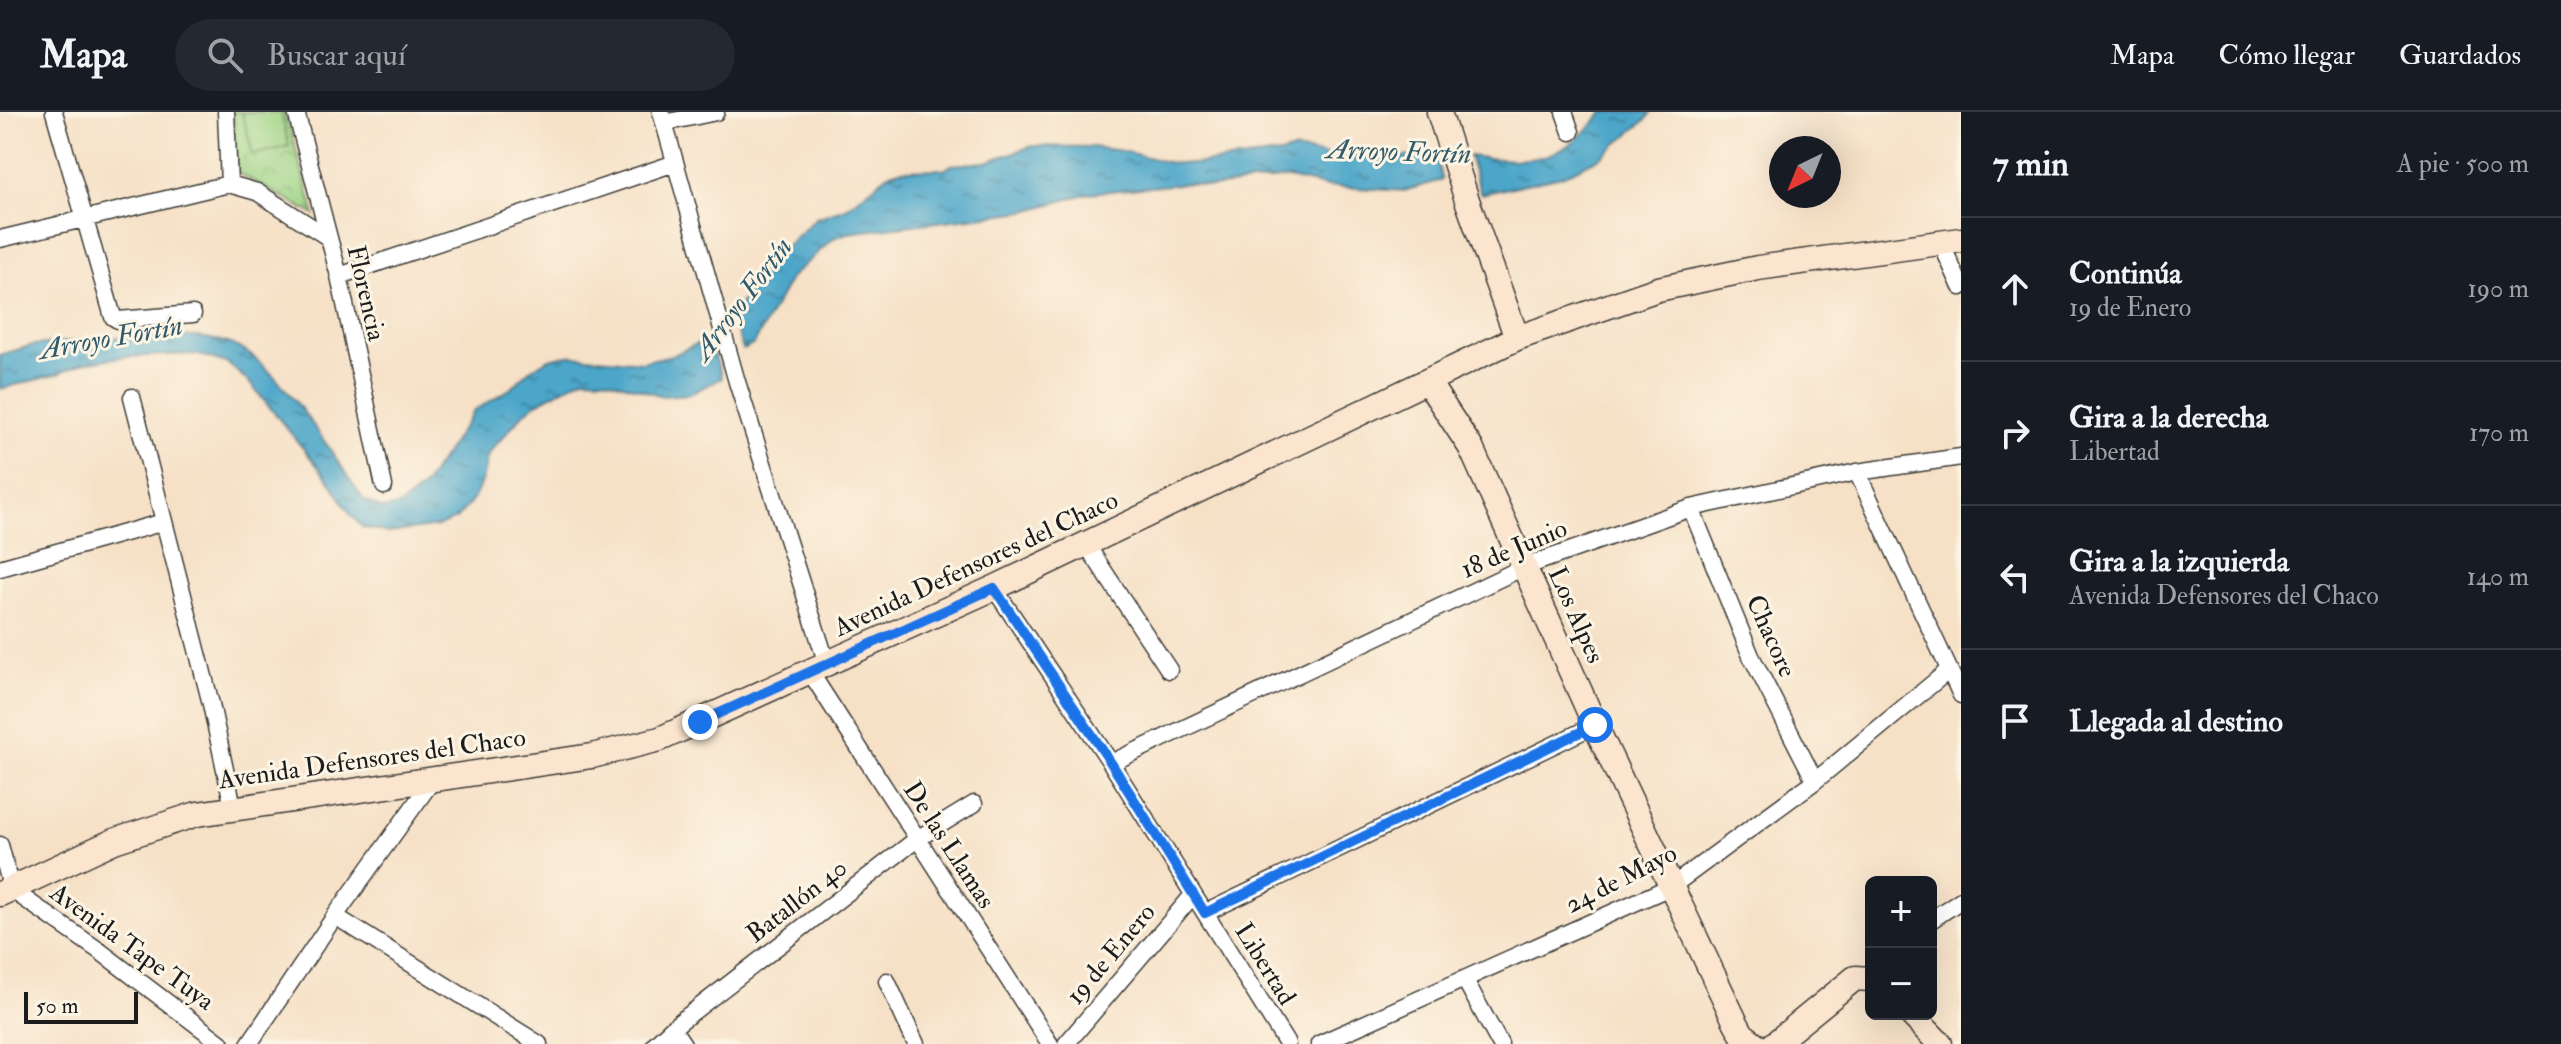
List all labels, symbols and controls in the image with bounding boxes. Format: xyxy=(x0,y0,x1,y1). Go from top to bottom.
search box xyxy=(175,19,735,91)
text: Mapa xyxy=(40,31,127,79)
icon: search xyxy=(203,33,247,77)
text: Buscar aquí xyxy=(267,37,406,74)
text: Mapa xyxy=(2110,38,2174,73)
text: Cómo llegar xyxy=(2218,38,2355,73)
text: Guardados xyxy=(2399,38,2521,73)
water label: Arroyo Fortín xyxy=(1323,132,1472,172)
north arrow xyxy=(1769,136,1841,208)
text: 7 min xyxy=(1993,143,2069,186)
text: A pie · 500 m xyxy=(2397,148,2529,180)
water label: Arroyo Fortín xyxy=(684,231,800,370)
street label: Florencia xyxy=(339,242,393,344)
text: Continúa xyxy=(2069,255,2182,292)
icon: ahead xyxy=(1993,267,2037,311)
text: 190 m xyxy=(2468,273,2529,305)
text: 19 de Enero xyxy=(2069,292,2191,324)
water label: Arroyo Fortín xyxy=(34,308,185,368)
text: Gira a la derecha xyxy=(2069,399,2268,436)
icon: right xyxy=(1993,411,2037,455)
text: 170 m xyxy=(2469,417,2529,449)
text: Libertad xyxy=(2069,436,2160,468)
street label: Avenida Defensores del Chaco xyxy=(828,484,1123,644)
street label: 18 de Junio xyxy=(1456,512,1572,586)
text: Gira a la izquierda xyxy=(2069,543,2289,580)
icon: left xyxy=(1993,555,2037,599)
text: 140 m xyxy=(2467,561,2529,593)
street label: Los Alpes xyxy=(1540,562,1611,669)
text: Avenida Defensores del Chaco xyxy=(2069,580,2379,612)
street label: Chacore xyxy=(1739,590,1803,682)
icon: arrive xyxy=(1993,699,2037,743)
text: Llegada al destino xyxy=(2069,703,2283,740)
route end xyxy=(682,704,718,740)
route start xyxy=(1577,707,1613,743)
street label: Avenida Defensores del Chaco xyxy=(215,722,528,797)
street label: De las Llamas xyxy=(896,775,1002,915)
street label: 24 de Mayo xyxy=(1560,837,1682,921)
street label: Batallón 40 xyxy=(740,852,854,950)
street label: Avenida Tape Tuya xyxy=(42,876,221,1018)
map controls xyxy=(1865,876,1937,1020)
button: + xyxy=(1865,876,1937,948)
street label: 19 de Enero xyxy=(1059,897,1163,1011)
street label: Libertad xyxy=(1227,917,1303,1011)
button: − xyxy=(1865,948,1937,1020)
scale bar xyxy=(24,988,138,1024)
text: 50 m xyxy=(36,992,78,1020)

